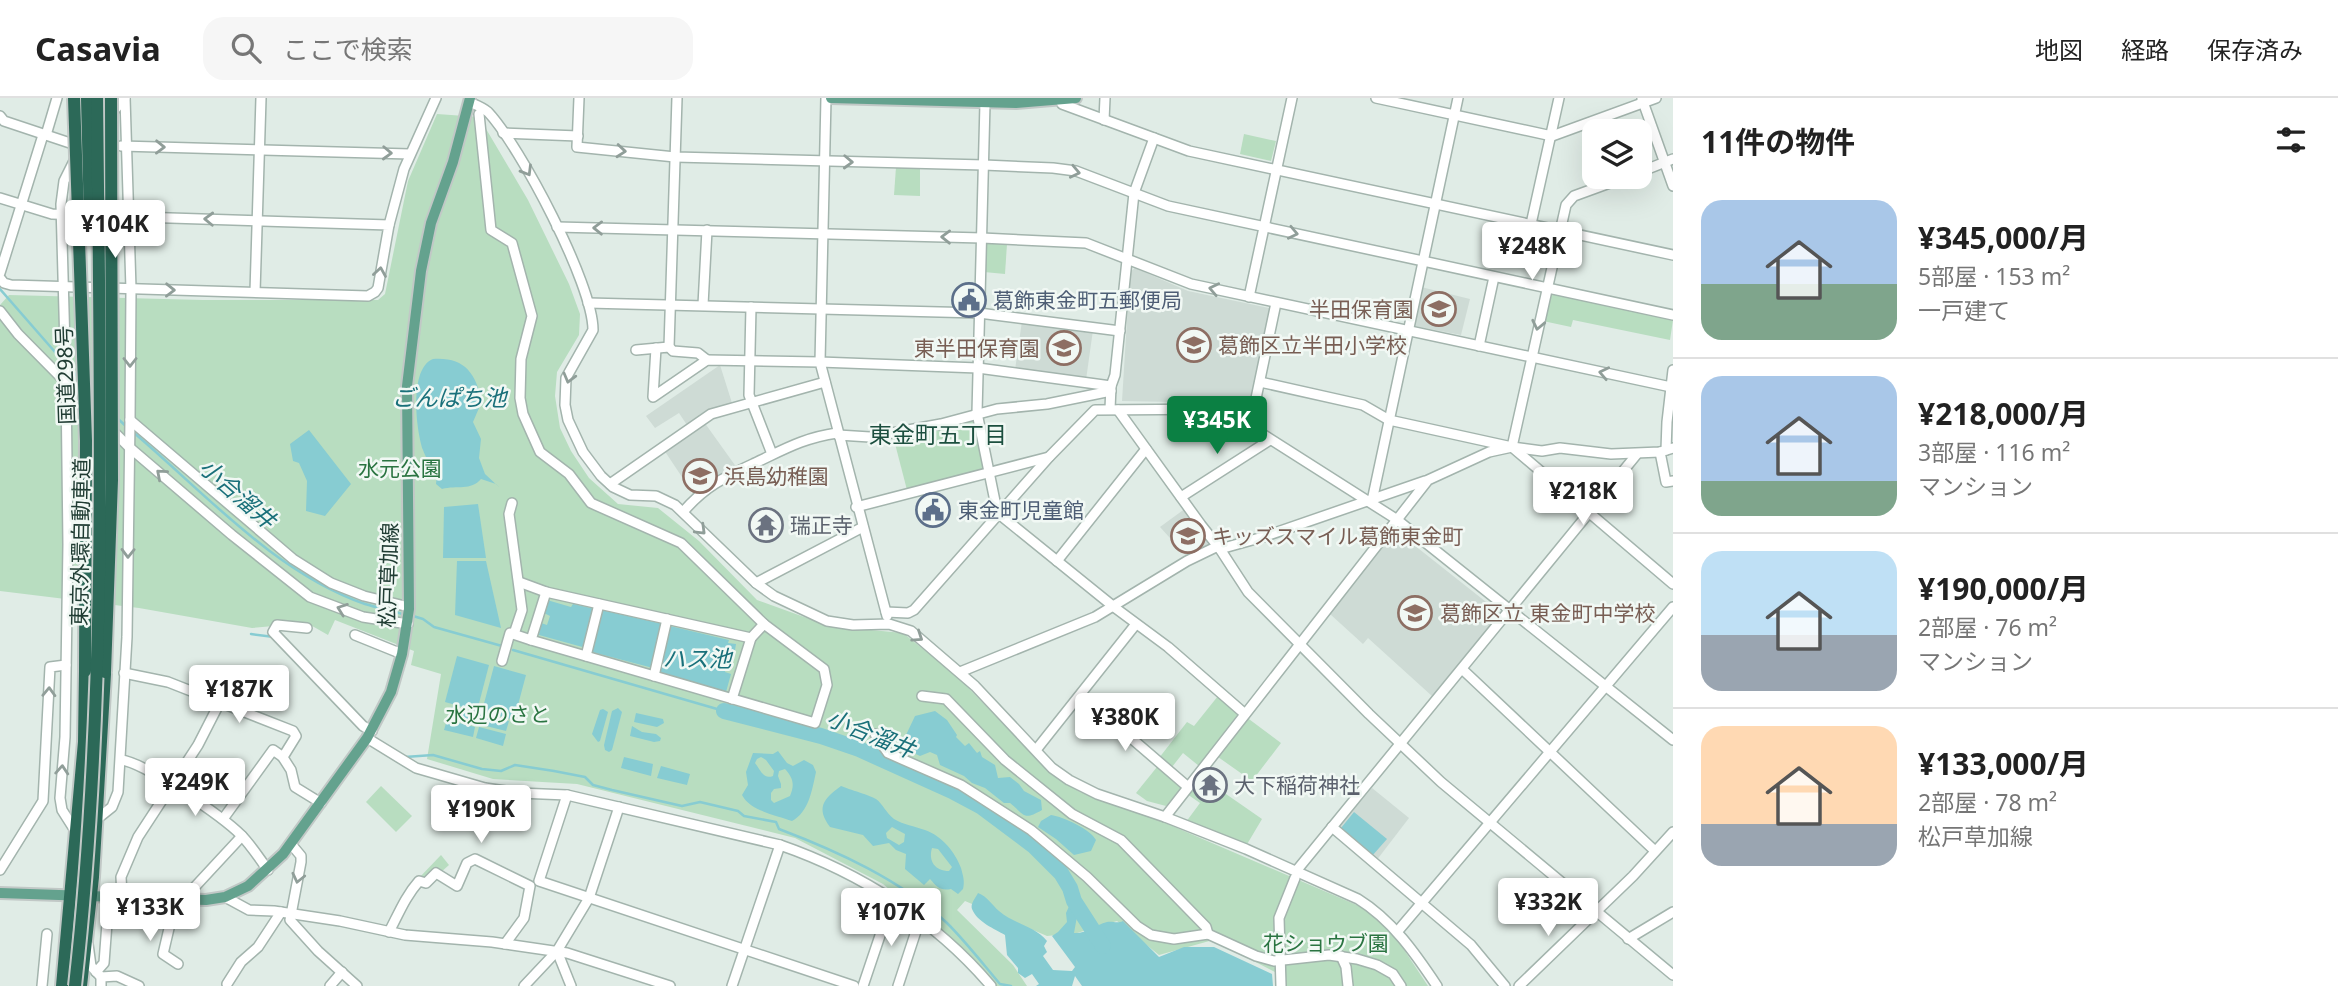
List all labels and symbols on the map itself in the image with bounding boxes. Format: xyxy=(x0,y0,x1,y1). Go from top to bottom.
one-way arrow xyxy=(155,139,166,155)
one-way arrow xyxy=(615,144,627,159)
one-way arrow xyxy=(382,146,393,161)
one-way arrow xyxy=(843,154,854,169)
one-way arrow xyxy=(519,164,532,177)
one-way arrow xyxy=(1069,164,1081,178)
pin: ¥104K xyxy=(66,200,164,260)
one-way arrow xyxy=(203,212,214,227)
one-way arrow xyxy=(592,220,602,236)
pin: ¥248K xyxy=(1483,222,1581,282)
one-way arrow xyxy=(1287,225,1299,240)
one-way arrow xyxy=(940,229,951,244)
one-way arrow xyxy=(372,266,387,278)
public building icon: 葛飾東金町五郵便局 xyxy=(950,281,988,319)
one-way arrow xyxy=(165,282,176,297)
one-way arrow xyxy=(1208,283,1220,298)
place label: 葛飾東金町五郵便局 xyxy=(993,286,1182,314)
school or university icon: 半田保育園 xyxy=(1420,290,1458,328)
place label: 半田保育園 xyxy=(1309,295,1414,323)
one-way arrow xyxy=(1532,319,1547,331)
street label: 国道298号 xyxy=(49,325,81,425)
school or university icon: 葛飾区立半田小学校 xyxy=(1175,326,1213,364)
school or university icon: 東半田保育園 xyxy=(1045,329,1083,367)
place label: 葛飾区立半田小学校 xyxy=(1218,331,1407,359)
place label: 東半田保育園 xyxy=(914,334,1040,362)
one-way arrow xyxy=(123,357,138,368)
one-way arrow xyxy=(1598,366,1610,381)
one-way arrow xyxy=(562,371,577,383)
water label: ごんぱち池 xyxy=(392,381,509,413)
pin: ¥345K xyxy=(1168,396,1266,456)
district label: 東金町五丁目 xyxy=(869,418,1007,450)
water label: 小合溜井 xyxy=(193,451,285,537)
park label: 水元公園 xyxy=(358,454,442,482)
school or university icon: 浜島幼稚園 xyxy=(681,457,719,495)
street label: 東京外環自動車道 xyxy=(65,458,95,626)
place label: 浜島幼稚園 xyxy=(724,462,829,490)
pin: ¥218K xyxy=(1534,468,1632,527)
one-way arrow xyxy=(156,470,169,482)
public building icon: 東金町児童館 xyxy=(914,491,952,529)
place label: 東金町児童館 xyxy=(958,496,1084,524)
temple icon: 瑞正寺 xyxy=(747,506,785,544)
place label: 瑞正寺 xyxy=(790,511,853,539)
school or university icon: キッズスマイル葛飾東金町 xyxy=(1169,517,1207,555)
one-way arrow xyxy=(693,521,706,534)
street label: 松戸草加線 xyxy=(372,522,404,628)
place label: キッズスマイル葛飾東金町 xyxy=(1212,522,1463,550)
one-way arrow xyxy=(120,549,136,559)
school or university icon: 葛飾区立 東金町中学校 xyxy=(1396,594,1434,632)
place label: 葛飾区立 東金町中学校 xyxy=(1440,599,1655,627)
one-way arrow xyxy=(336,603,348,617)
one-way arrow xyxy=(910,629,923,641)
water label: ハス池 xyxy=(663,642,734,674)
pin: ¥187K xyxy=(190,666,288,725)
one-way arrow xyxy=(42,686,57,697)
pin: ¥380K xyxy=(1076,694,1174,753)
park label: 水辺のさと xyxy=(446,700,551,728)
water label: 小合溜井 xyxy=(822,701,921,766)
pin: ¥249K xyxy=(146,758,244,818)
one-way arrow xyxy=(54,764,69,775)
temple icon: 大下稲荷神社 xyxy=(1191,766,1229,804)
place label: 大下稲荷神社 xyxy=(1234,771,1360,799)
pin: ¥190K xyxy=(432,786,530,845)
one-way arrow xyxy=(291,871,306,883)
pin: ¥332K xyxy=(1499,878,1597,938)
pin: ¥133K xyxy=(101,884,199,943)
pin: ¥107K xyxy=(842,888,940,948)
park label: 花ショウブ園 xyxy=(1263,929,1389,957)

